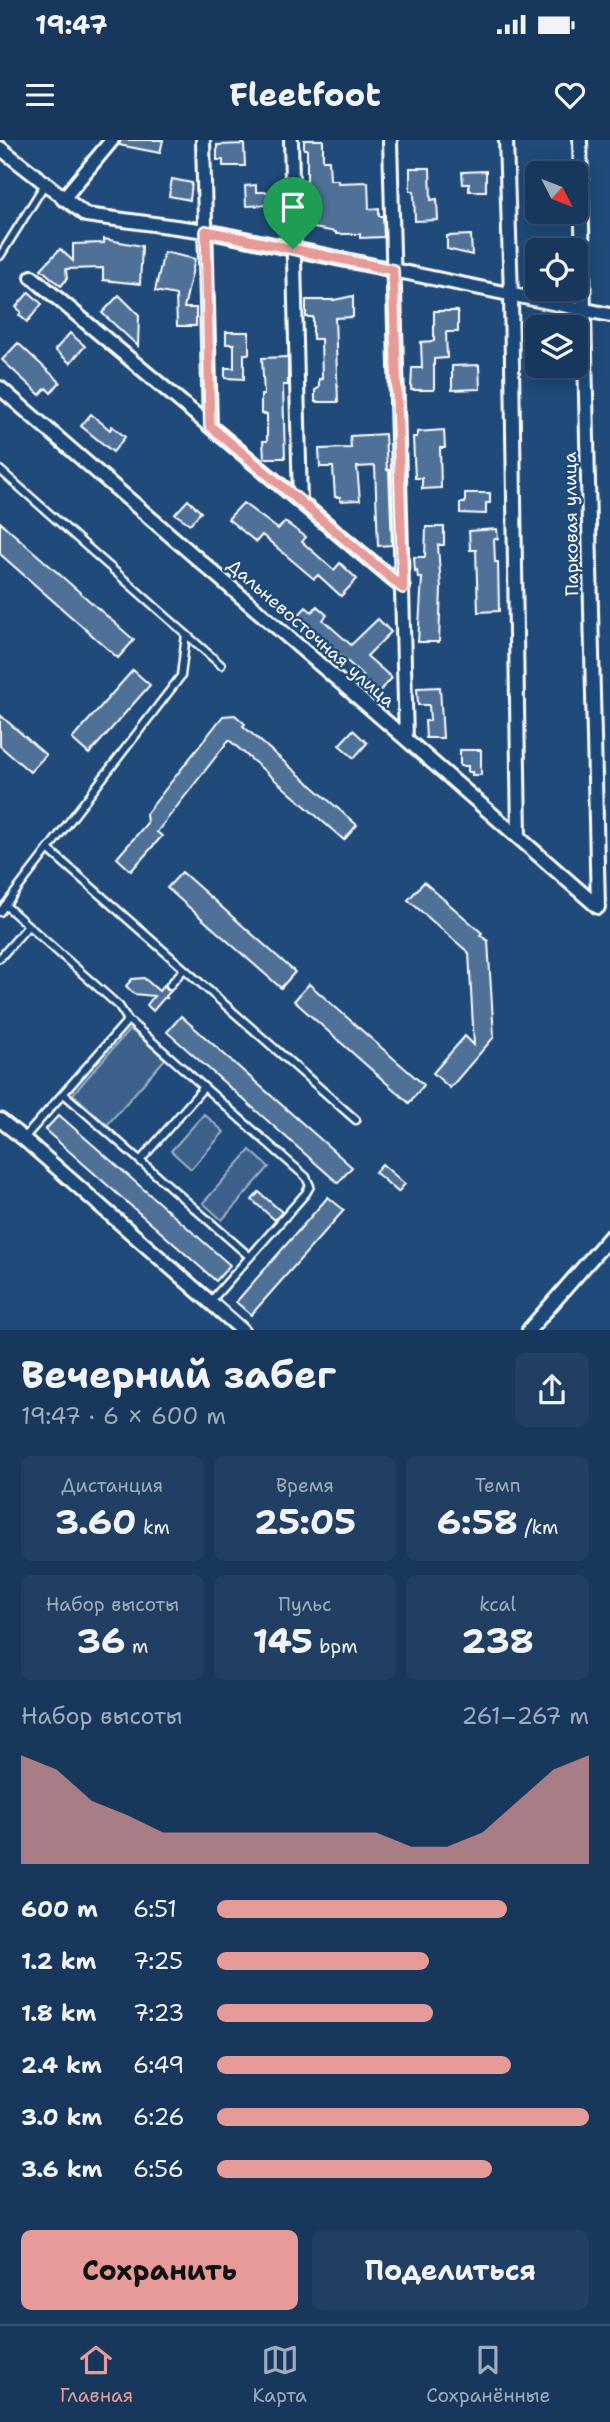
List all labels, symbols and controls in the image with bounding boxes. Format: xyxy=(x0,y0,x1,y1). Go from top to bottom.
text: 19:47 xyxy=(35,7,107,42)
text: Fleetfoot xyxy=(229,73,381,116)
icon: menu xyxy=(21,76,59,114)
icon: heart xyxy=(551,76,589,114)
north arrow xyxy=(525,161,588,224)
map controls xyxy=(525,161,588,378)
pin xyxy=(263,177,323,249)
icon: arrive xyxy=(274,188,312,226)
button: locate xyxy=(525,238,588,301)
button: layers xyxy=(525,315,588,378)
street label: Парковая улица xyxy=(558,452,584,596)
street label: Дальневосточная улица xyxy=(222,553,400,713)
text: Вечерний забег xyxy=(21,1349,336,1400)
button: share xyxy=(515,1353,589,1427)
text: 19:47 · 6 × 600 m xyxy=(21,1401,226,1431)
text: Дистанция xyxy=(61,1473,163,1498)
text: Время xyxy=(276,1473,334,1498)
text: Темп xyxy=(475,1473,521,1498)
text: 3.60 xyxy=(55,1498,136,1545)
text: 25:05 xyxy=(254,1498,356,1545)
text: 6:58 xyxy=(437,1498,518,1545)
text: km xyxy=(136,1515,170,1540)
text: /km xyxy=(518,1515,559,1540)
text: Набор высоты xyxy=(46,1592,179,1617)
text: Пульс xyxy=(278,1592,332,1617)
text: kcal xyxy=(479,1592,516,1617)
text: 36 xyxy=(76,1617,125,1664)
text: 145 xyxy=(252,1617,313,1664)
text: 238 xyxy=(461,1617,534,1664)
text: m xyxy=(125,1634,148,1659)
text: bpm xyxy=(313,1634,358,1659)
text: Набор высоты xyxy=(21,1701,182,1731)
text: 261–267 m xyxy=(462,1701,589,1731)
text: 600 m xyxy=(21,1894,98,1924)
text: 6:51 xyxy=(133,1894,177,1924)
text: 1.2 km xyxy=(21,1946,97,1976)
text: 7:25 xyxy=(133,1946,183,1976)
text: 1.8 km xyxy=(21,1998,96,2028)
text: 7:23 xyxy=(133,1998,184,2028)
text: 2.4 km xyxy=(21,2050,102,2080)
text: 6:49 xyxy=(133,2050,184,2080)
text: 3.0 km xyxy=(21,2102,102,2132)
text: 6:26 xyxy=(133,2102,185,2132)
text: 3.6 km xyxy=(21,2154,102,2184)
text: 6:56 xyxy=(133,2154,184,2184)
button: Сохранить xyxy=(21,2230,298,2310)
button: Поделиться xyxy=(312,2230,589,2310)
tab: Главная xyxy=(60,2341,133,2408)
tab: Карта xyxy=(253,2341,307,2408)
tab: Сохранённые xyxy=(426,2341,550,2408)

